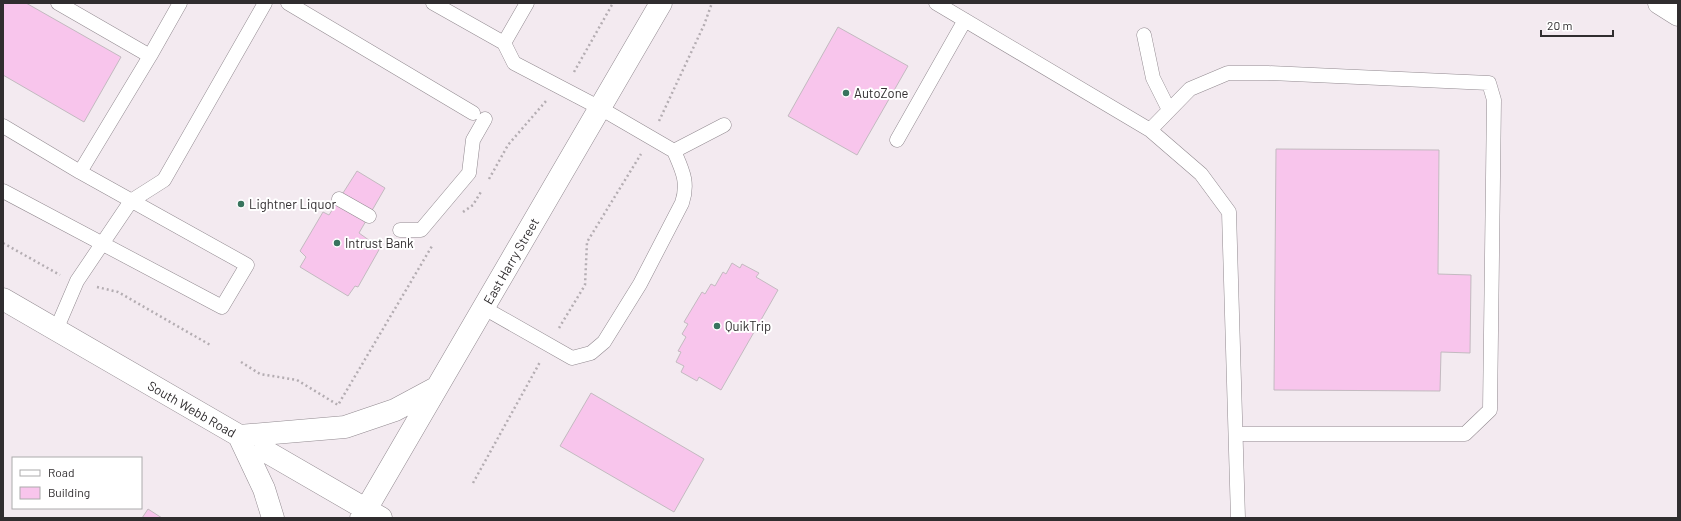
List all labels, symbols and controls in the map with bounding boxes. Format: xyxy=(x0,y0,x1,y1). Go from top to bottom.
scale bar xyxy=(1541,12,1613,38)
text: 20 m xyxy=(1547,18,1573,32)
place label: AutoZone xyxy=(854,85,909,101)
marker: AutoZone xyxy=(841,88,851,98)
place label: Lightner Liquor xyxy=(249,196,336,212)
marker: Lightner Liquor xyxy=(236,199,246,209)
street label: East Harry Street xyxy=(480,215,542,307)
place label: Intrust Bank xyxy=(345,235,414,251)
marker: Intrust Bank xyxy=(332,238,342,248)
place label: QuikTrip xyxy=(725,318,771,334)
marker: QuikTrip xyxy=(712,321,722,331)
street label: South Webb Road xyxy=(145,377,239,441)
legend xyxy=(12,457,142,509)
text: Road xyxy=(48,465,75,479)
text: Building xyxy=(48,485,90,499)

